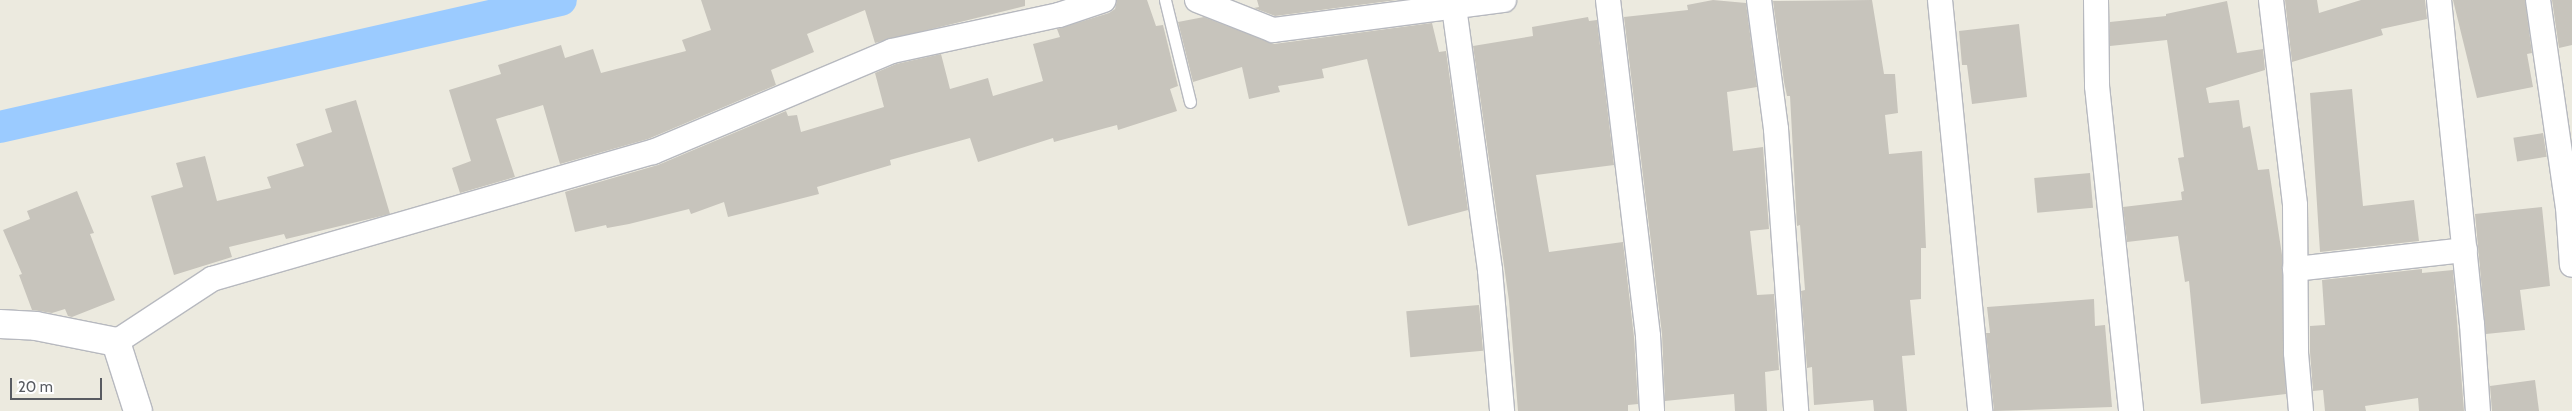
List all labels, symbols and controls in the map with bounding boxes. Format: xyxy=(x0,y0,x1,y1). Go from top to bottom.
scale bar xyxy=(12,368,105,400)
text: 20 m xyxy=(18,378,53,396)

